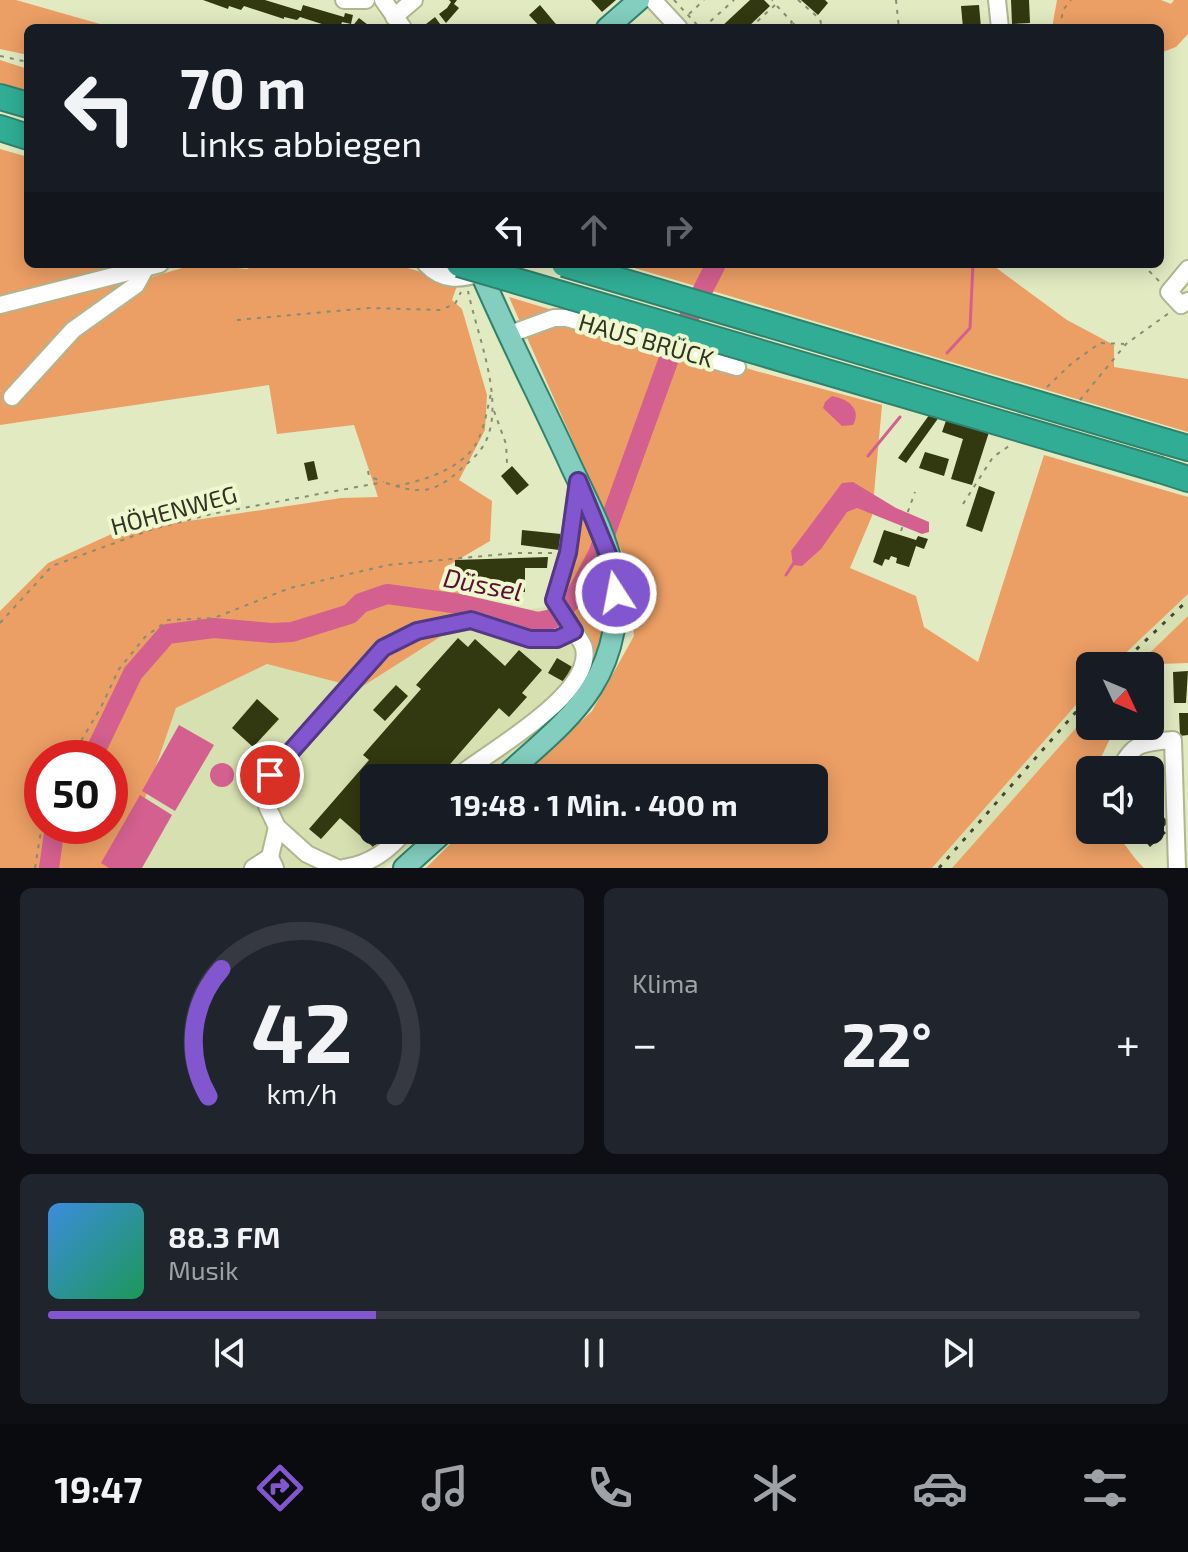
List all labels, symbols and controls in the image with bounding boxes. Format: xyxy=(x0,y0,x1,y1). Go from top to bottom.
text: 70 m xyxy=(180,53,306,120)
icon: left xyxy=(48,56,152,160)
text: Links abbiegen xyxy=(180,121,422,164)
icon: left xyxy=(488,208,532,252)
icon: ahead xyxy=(572,208,616,252)
icon: right xyxy=(656,208,700,252)
street label: HAUS BRÜCK xyxy=(575,306,717,373)
street label: HÖHENWEG xyxy=(107,479,240,540)
position arrow xyxy=(574,551,658,635)
water label: Düssel xyxy=(441,561,525,606)
north arrow xyxy=(1076,652,1164,740)
map controls xyxy=(1076,652,1164,844)
speed limit sign: 50 xyxy=(24,740,128,844)
pin xyxy=(236,741,304,809)
icon: arrive xyxy=(248,753,292,797)
button: sound xyxy=(1076,756,1164,844)
text: 19:48 · 1 Min. · 400 m xyxy=(450,786,738,822)
text: Klima xyxy=(632,967,699,998)
text: 42 xyxy=(251,980,353,1080)
text: 22° xyxy=(842,1007,932,1079)
text: − xyxy=(632,1016,658,1069)
text: + xyxy=(1116,1016,1140,1069)
text: km/h xyxy=(267,1075,337,1110)
text: 88.3 FM xyxy=(168,1218,280,1254)
text: Musik xyxy=(168,1254,239,1285)
icon: previous xyxy=(208,1331,252,1375)
icon: pause xyxy=(572,1331,616,1375)
icon: next xyxy=(936,1331,980,1375)
icon: directions xyxy=(252,1460,308,1516)
icon: music xyxy=(417,1460,473,1516)
icon: phone xyxy=(582,1460,638,1516)
icon: climate xyxy=(747,1460,803,1516)
icon: car xyxy=(912,1460,968,1516)
icon: filters xyxy=(1077,1460,1133,1516)
text: 19:47 xyxy=(55,1467,143,1510)

